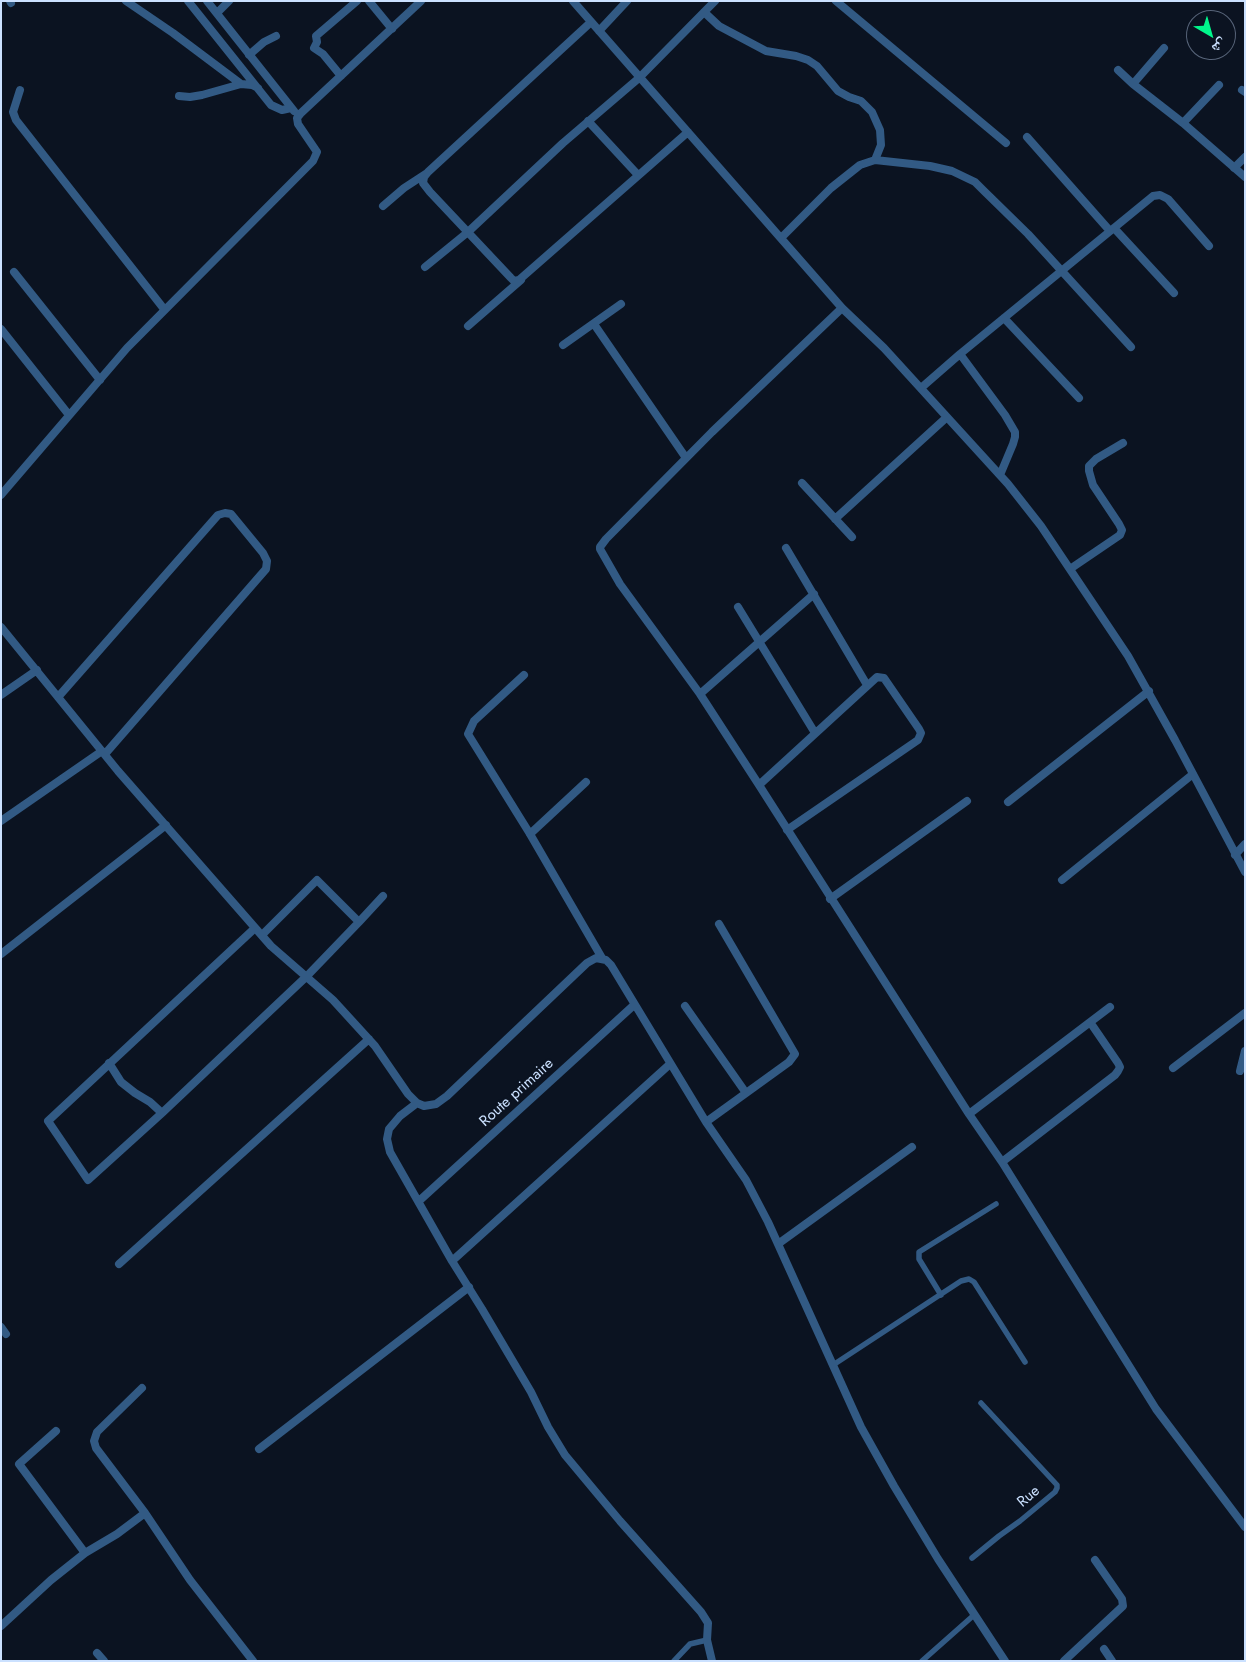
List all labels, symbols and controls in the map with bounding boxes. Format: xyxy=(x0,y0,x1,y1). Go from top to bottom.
north arrow xyxy=(1186,10,1236,60)
text: ش xyxy=(1208,34,1232,58)
street label: Route primaire xyxy=(476,1055,558,1131)
street label: Rue xyxy=(1014,1482,1044,1512)

